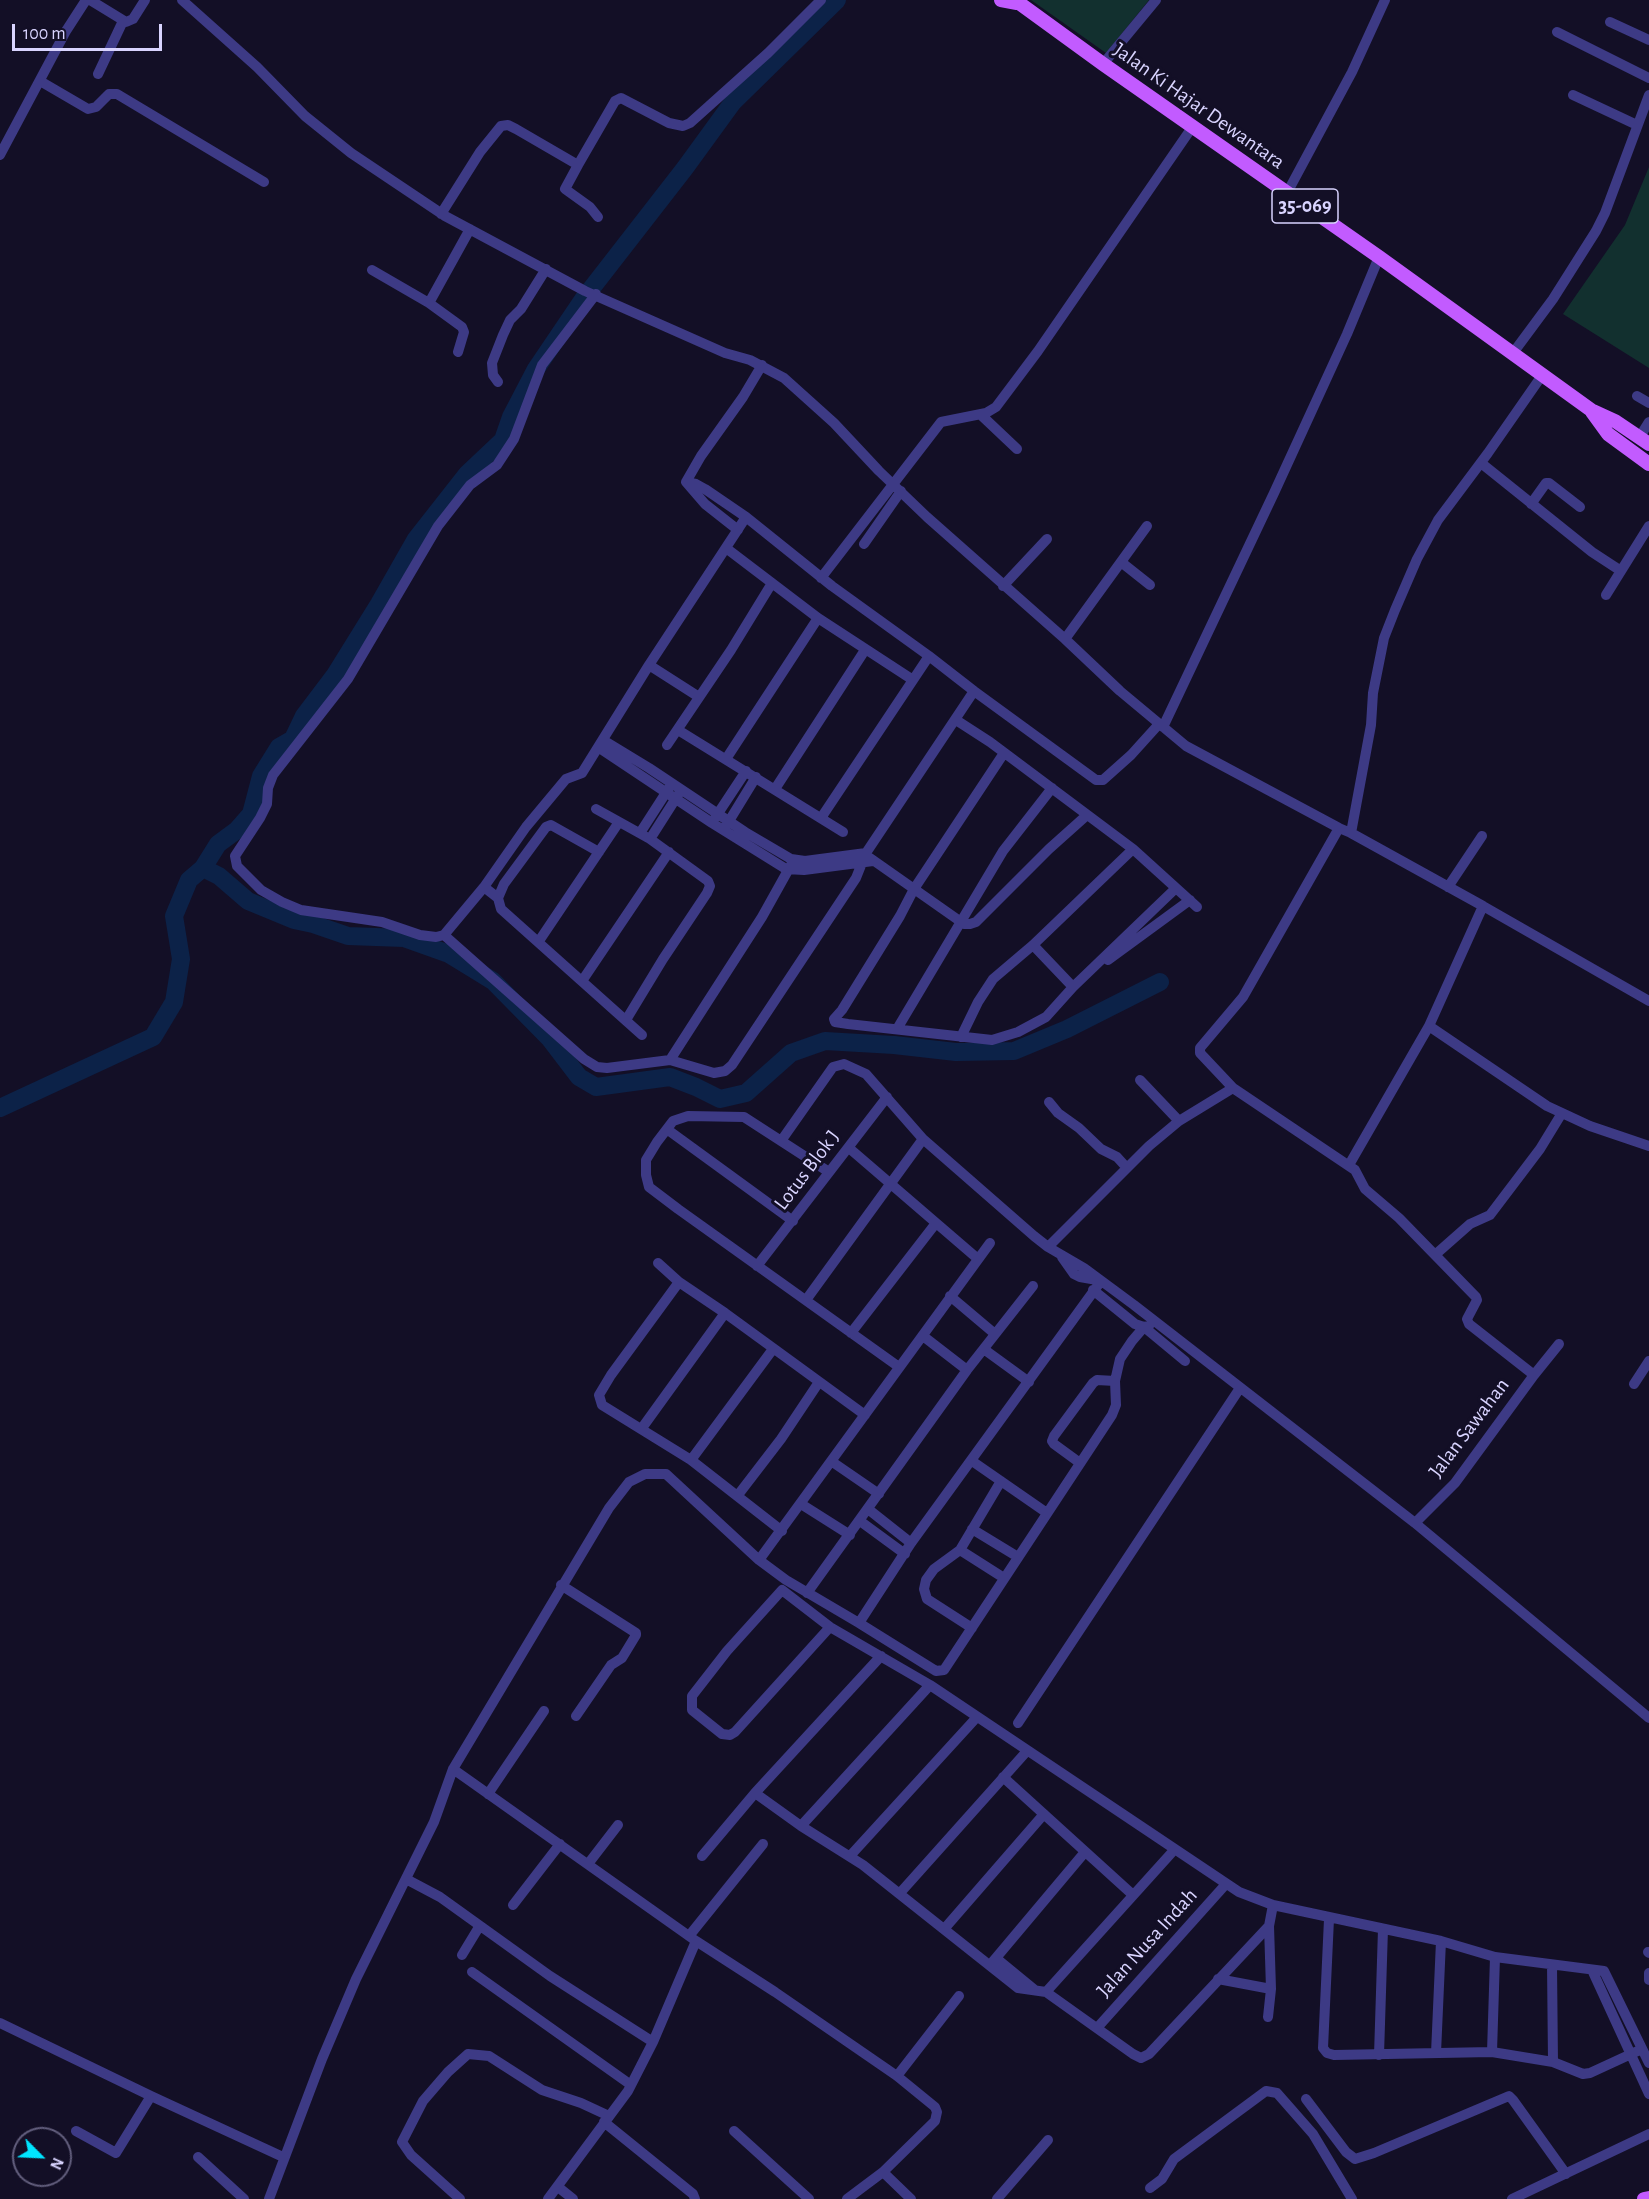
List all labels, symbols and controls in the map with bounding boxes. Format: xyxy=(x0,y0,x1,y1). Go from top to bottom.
scale bar xyxy=(15,12,165,50)
text: 100 m xyxy=(23,25,66,43)
street label: Jalan Ki Hajar Dewantara xyxy=(1108,37,1290,175)
road number: 35-069 xyxy=(1272,189,1338,223)
street label: Lotus Blok J xyxy=(769,1125,845,1215)
street label: Jalan Sawahan xyxy=(1423,1373,1515,1483)
street label: Jalan Nusa Indah xyxy=(1091,1883,1203,2003)
north arrow xyxy=(12,2127,72,2187)
text: N xyxy=(47,2155,66,2172)

